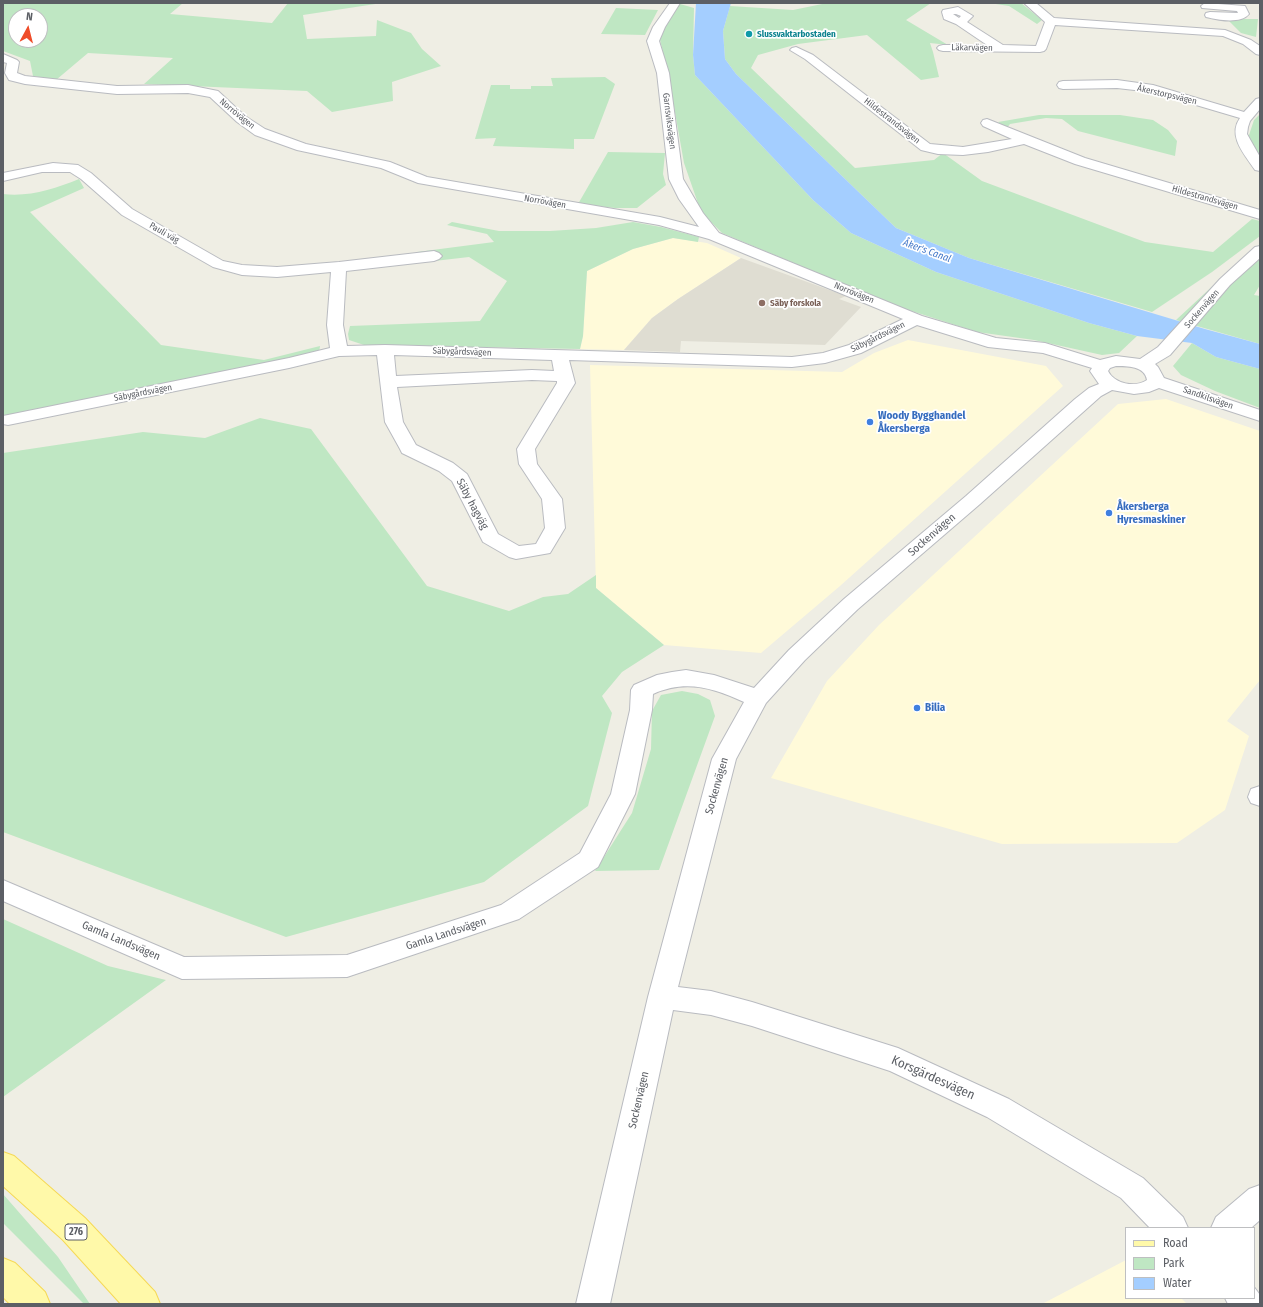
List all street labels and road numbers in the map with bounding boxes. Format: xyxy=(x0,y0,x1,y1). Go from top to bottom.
street label: Läkarvägen xyxy=(951,42,993,54)
street label: Åkerstorpsvägen xyxy=(1136,83,1198,107)
street label: Garnsviksvägen xyxy=(660,92,678,150)
street label: Norrövägen xyxy=(217,96,257,132)
street label: Hildestrandsvägen xyxy=(862,96,922,146)
street label: Hildestrandsvägen xyxy=(1171,183,1239,213)
street label: Norrövägen xyxy=(523,193,567,211)
street label: Pauli väg xyxy=(147,220,181,246)
street label: Norrövägen xyxy=(832,280,876,306)
street label: Sockenvägen xyxy=(1182,287,1222,331)
street label: Säbygårdsvägen xyxy=(849,319,907,355)
street label: Säbygårdsvägen xyxy=(432,346,492,358)
street label: Säbygårdsvägen xyxy=(113,382,173,404)
street label: Sandkilsvägen xyxy=(1181,384,1235,412)
street label: Säby hagväg xyxy=(453,476,491,532)
street label: Sockenvägen xyxy=(906,511,958,559)
street label: Sockenvägen xyxy=(703,756,731,816)
street label: Gamla Landsvägen xyxy=(404,915,488,953)
street label: Gamla Landsvägen xyxy=(80,919,162,963)
street label: Korsgärdesvägen xyxy=(889,1053,977,1103)
street label: Sockenvägen xyxy=(626,1070,652,1130)
road number: 276 xyxy=(65,1224,87,1240)

